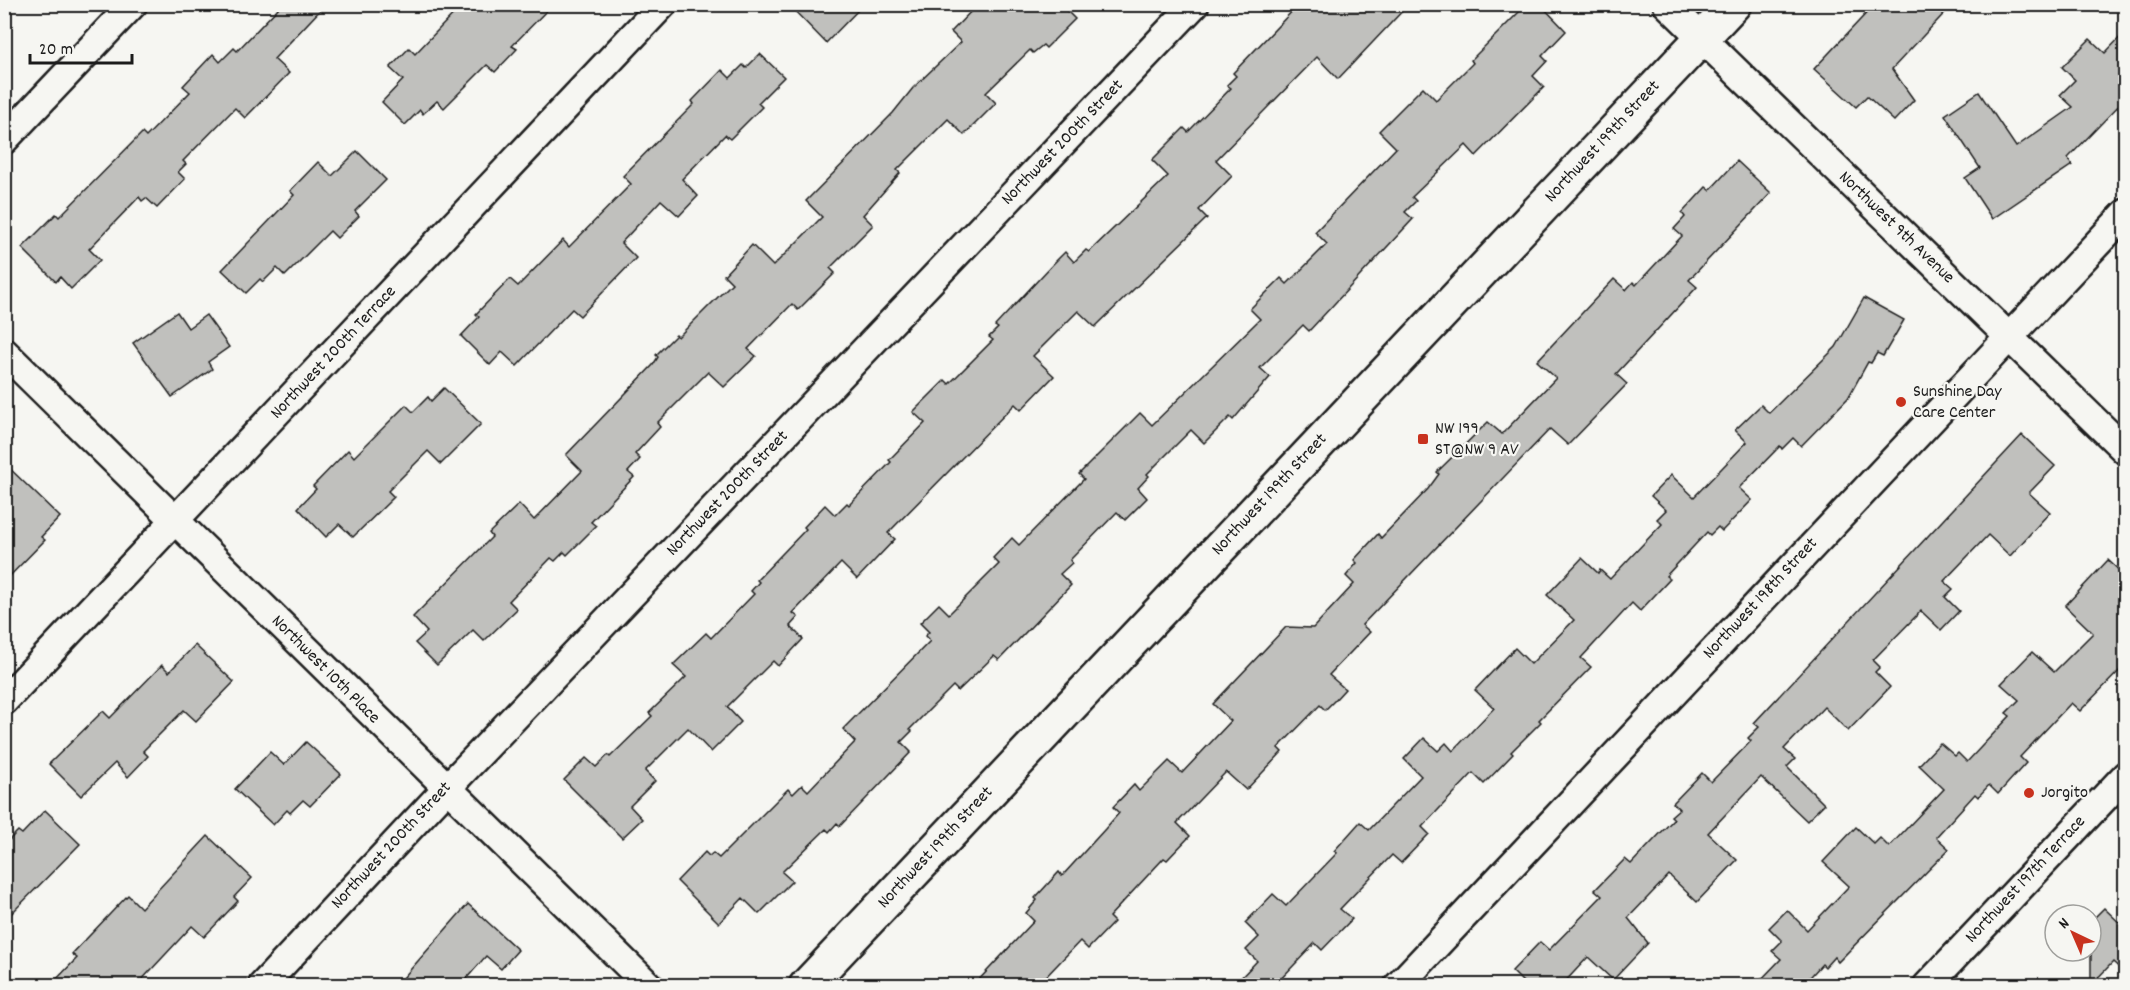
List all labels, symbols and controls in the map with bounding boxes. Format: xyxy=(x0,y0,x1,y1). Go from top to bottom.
scale bar xyxy=(30,27,132,65)
text: 20 m xyxy=(39,38,73,63)
street label: Northwest 200th Street xyxy=(996,74,1130,212)
street label: Northwest 199th Street xyxy=(1539,75,1667,209)
street label: Northwest 9th Avenue xyxy=(1832,166,1960,290)
street label: Northwest 200th Terrace xyxy=(265,280,403,425)
place label: Sunshine Day Care Center xyxy=(1913,380,2002,426)
marker: Sunshine Day Care Center xyxy=(1894,395,1908,409)
place label: NW 199 ST@NW 9 AV xyxy=(1435,417,1519,463)
street label: Northwest 200th Street xyxy=(661,425,795,563)
street label: Northwest 199th Street xyxy=(1206,428,1334,562)
marker: NW 199 ST@NW 9 AV xyxy=(1416,432,1430,446)
street label: Northwest 198th Street xyxy=(1698,532,1824,665)
street label: Northwest 10th Place xyxy=(265,610,385,730)
street label: Northwest 200th Street xyxy=(326,776,458,915)
street label: Northwest 199th Street xyxy=(872,781,1000,915)
place label: Jorgito xyxy=(2041,781,2088,806)
marker: Jorgito xyxy=(2022,786,2036,800)
street label: Northwest 197th Terrace xyxy=(1961,812,2091,948)
north arrow xyxy=(2043,903,2103,963)

